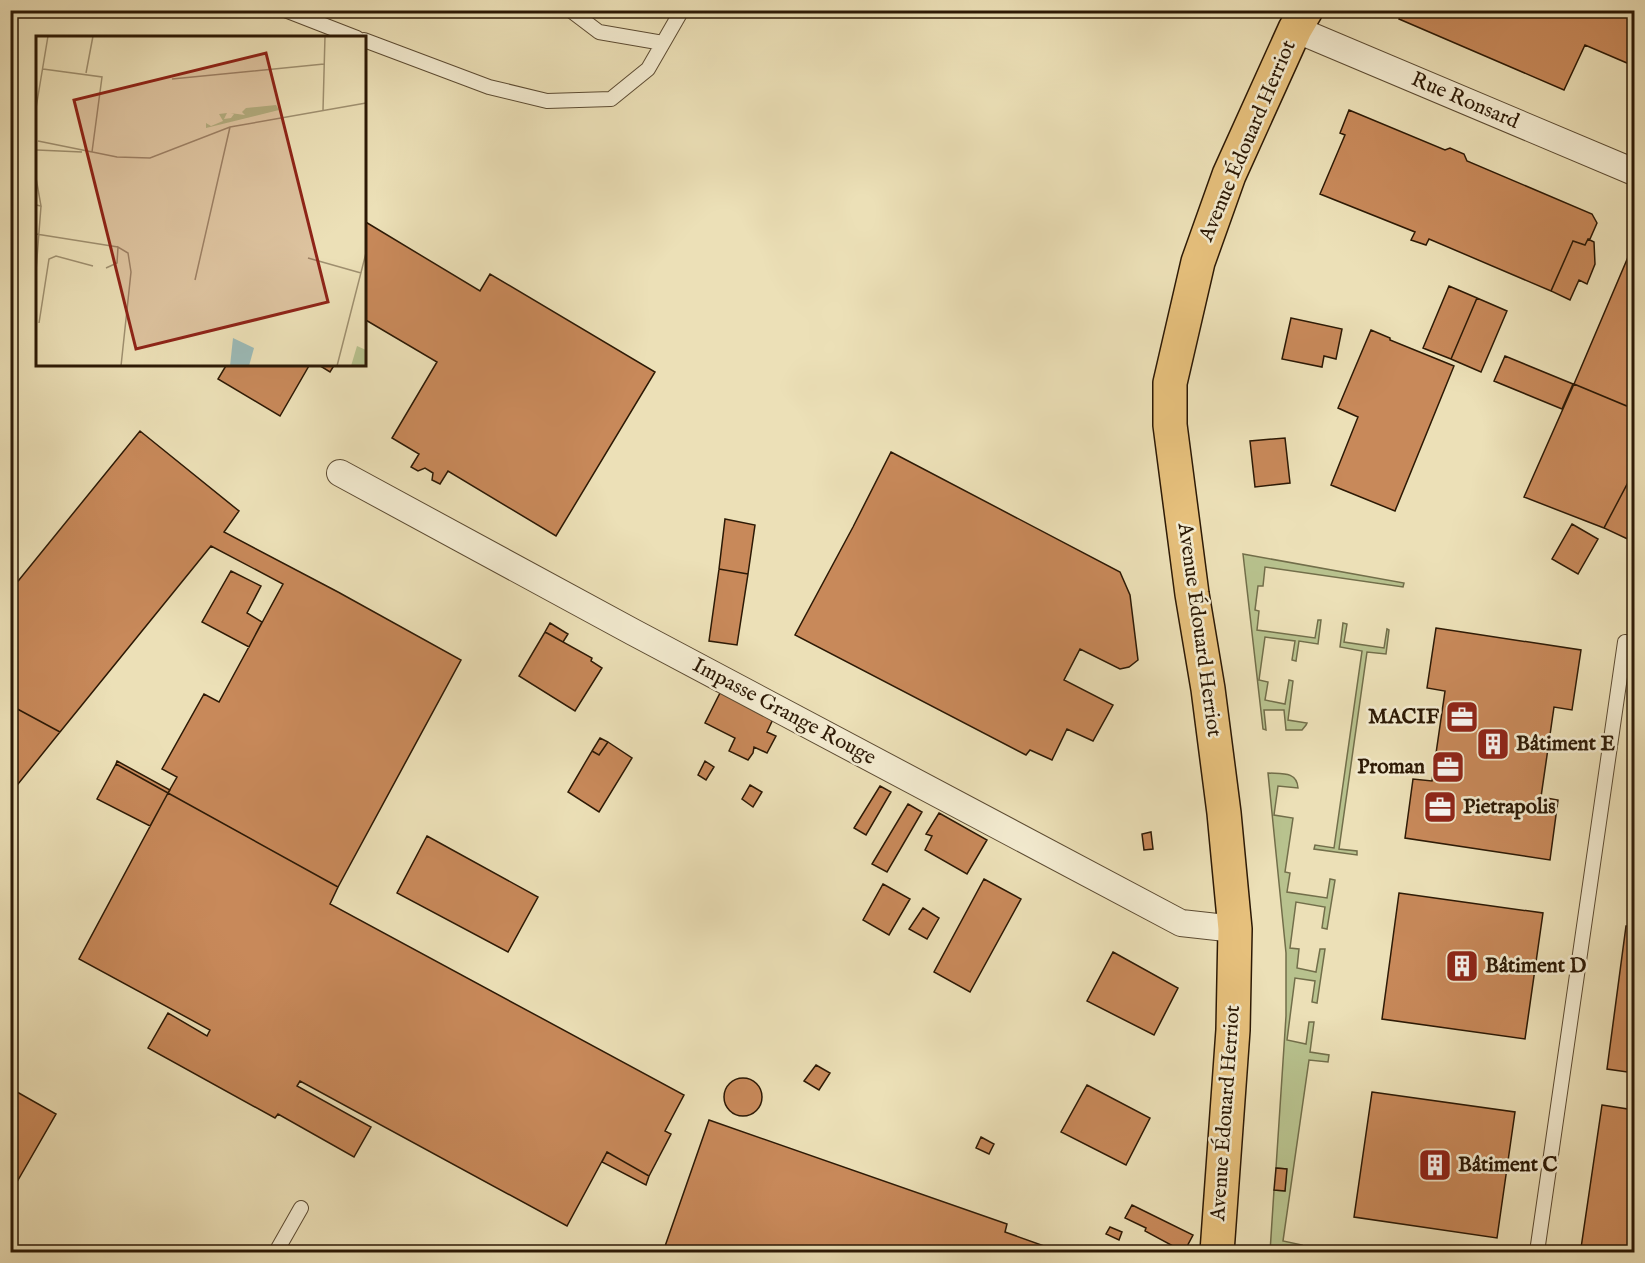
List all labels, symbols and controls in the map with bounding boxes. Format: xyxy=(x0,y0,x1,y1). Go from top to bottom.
inset map xyxy=(36,36,366,366)
street label: Avenue Édouard Herriot xyxy=(1192,36,1303,247)
street label: Rue Ronsard xyxy=(1407,66,1524,136)
street label: Avenue Édouard Herriot xyxy=(1170,520,1228,739)
street label: Impasse Grange Rouge xyxy=(688,652,881,772)
office icon: MACIF xyxy=(1444,699,1480,735)
place label: MACIF xyxy=(1368,704,1440,731)
building icon: Bâtiment E xyxy=(1475,726,1511,762)
place label: Bâtiment E xyxy=(1516,731,1616,758)
office icon: Proman xyxy=(1430,749,1466,785)
place label: Proman xyxy=(1357,754,1425,781)
office icon: Pietrapolis xyxy=(1422,789,1458,825)
place label: Pietrapolis xyxy=(1463,794,1556,821)
building icon: Bâtiment D xyxy=(1444,948,1480,984)
place label: Bâtiment D xyxy=(1485,953,1587,980)
street label: Avenue Édouard Herriot xyxy=(1204,1004,1247,1223)
building icon: Bâtiment C xyxy=(1417,1147,1453,1183)
place label: Bâtiment C xyxy=(1458,1152,1558,1179)

